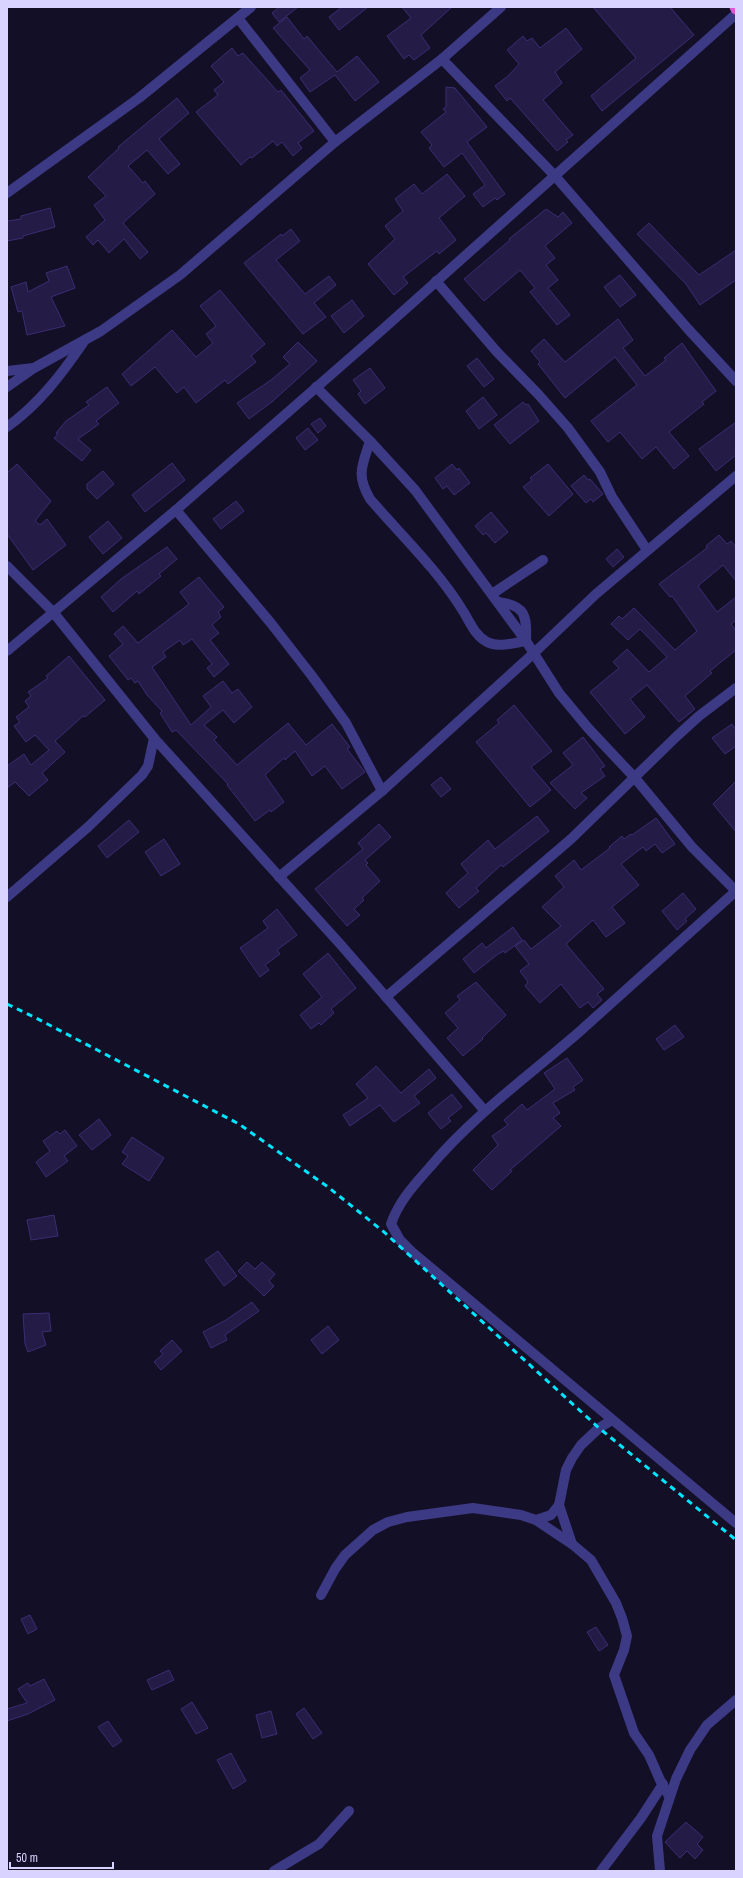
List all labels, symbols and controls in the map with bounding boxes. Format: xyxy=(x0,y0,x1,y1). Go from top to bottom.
scale bar xyxy=(10,1844,113,1870)
text: 50 m xyxy=(16,1850,38,1866)

